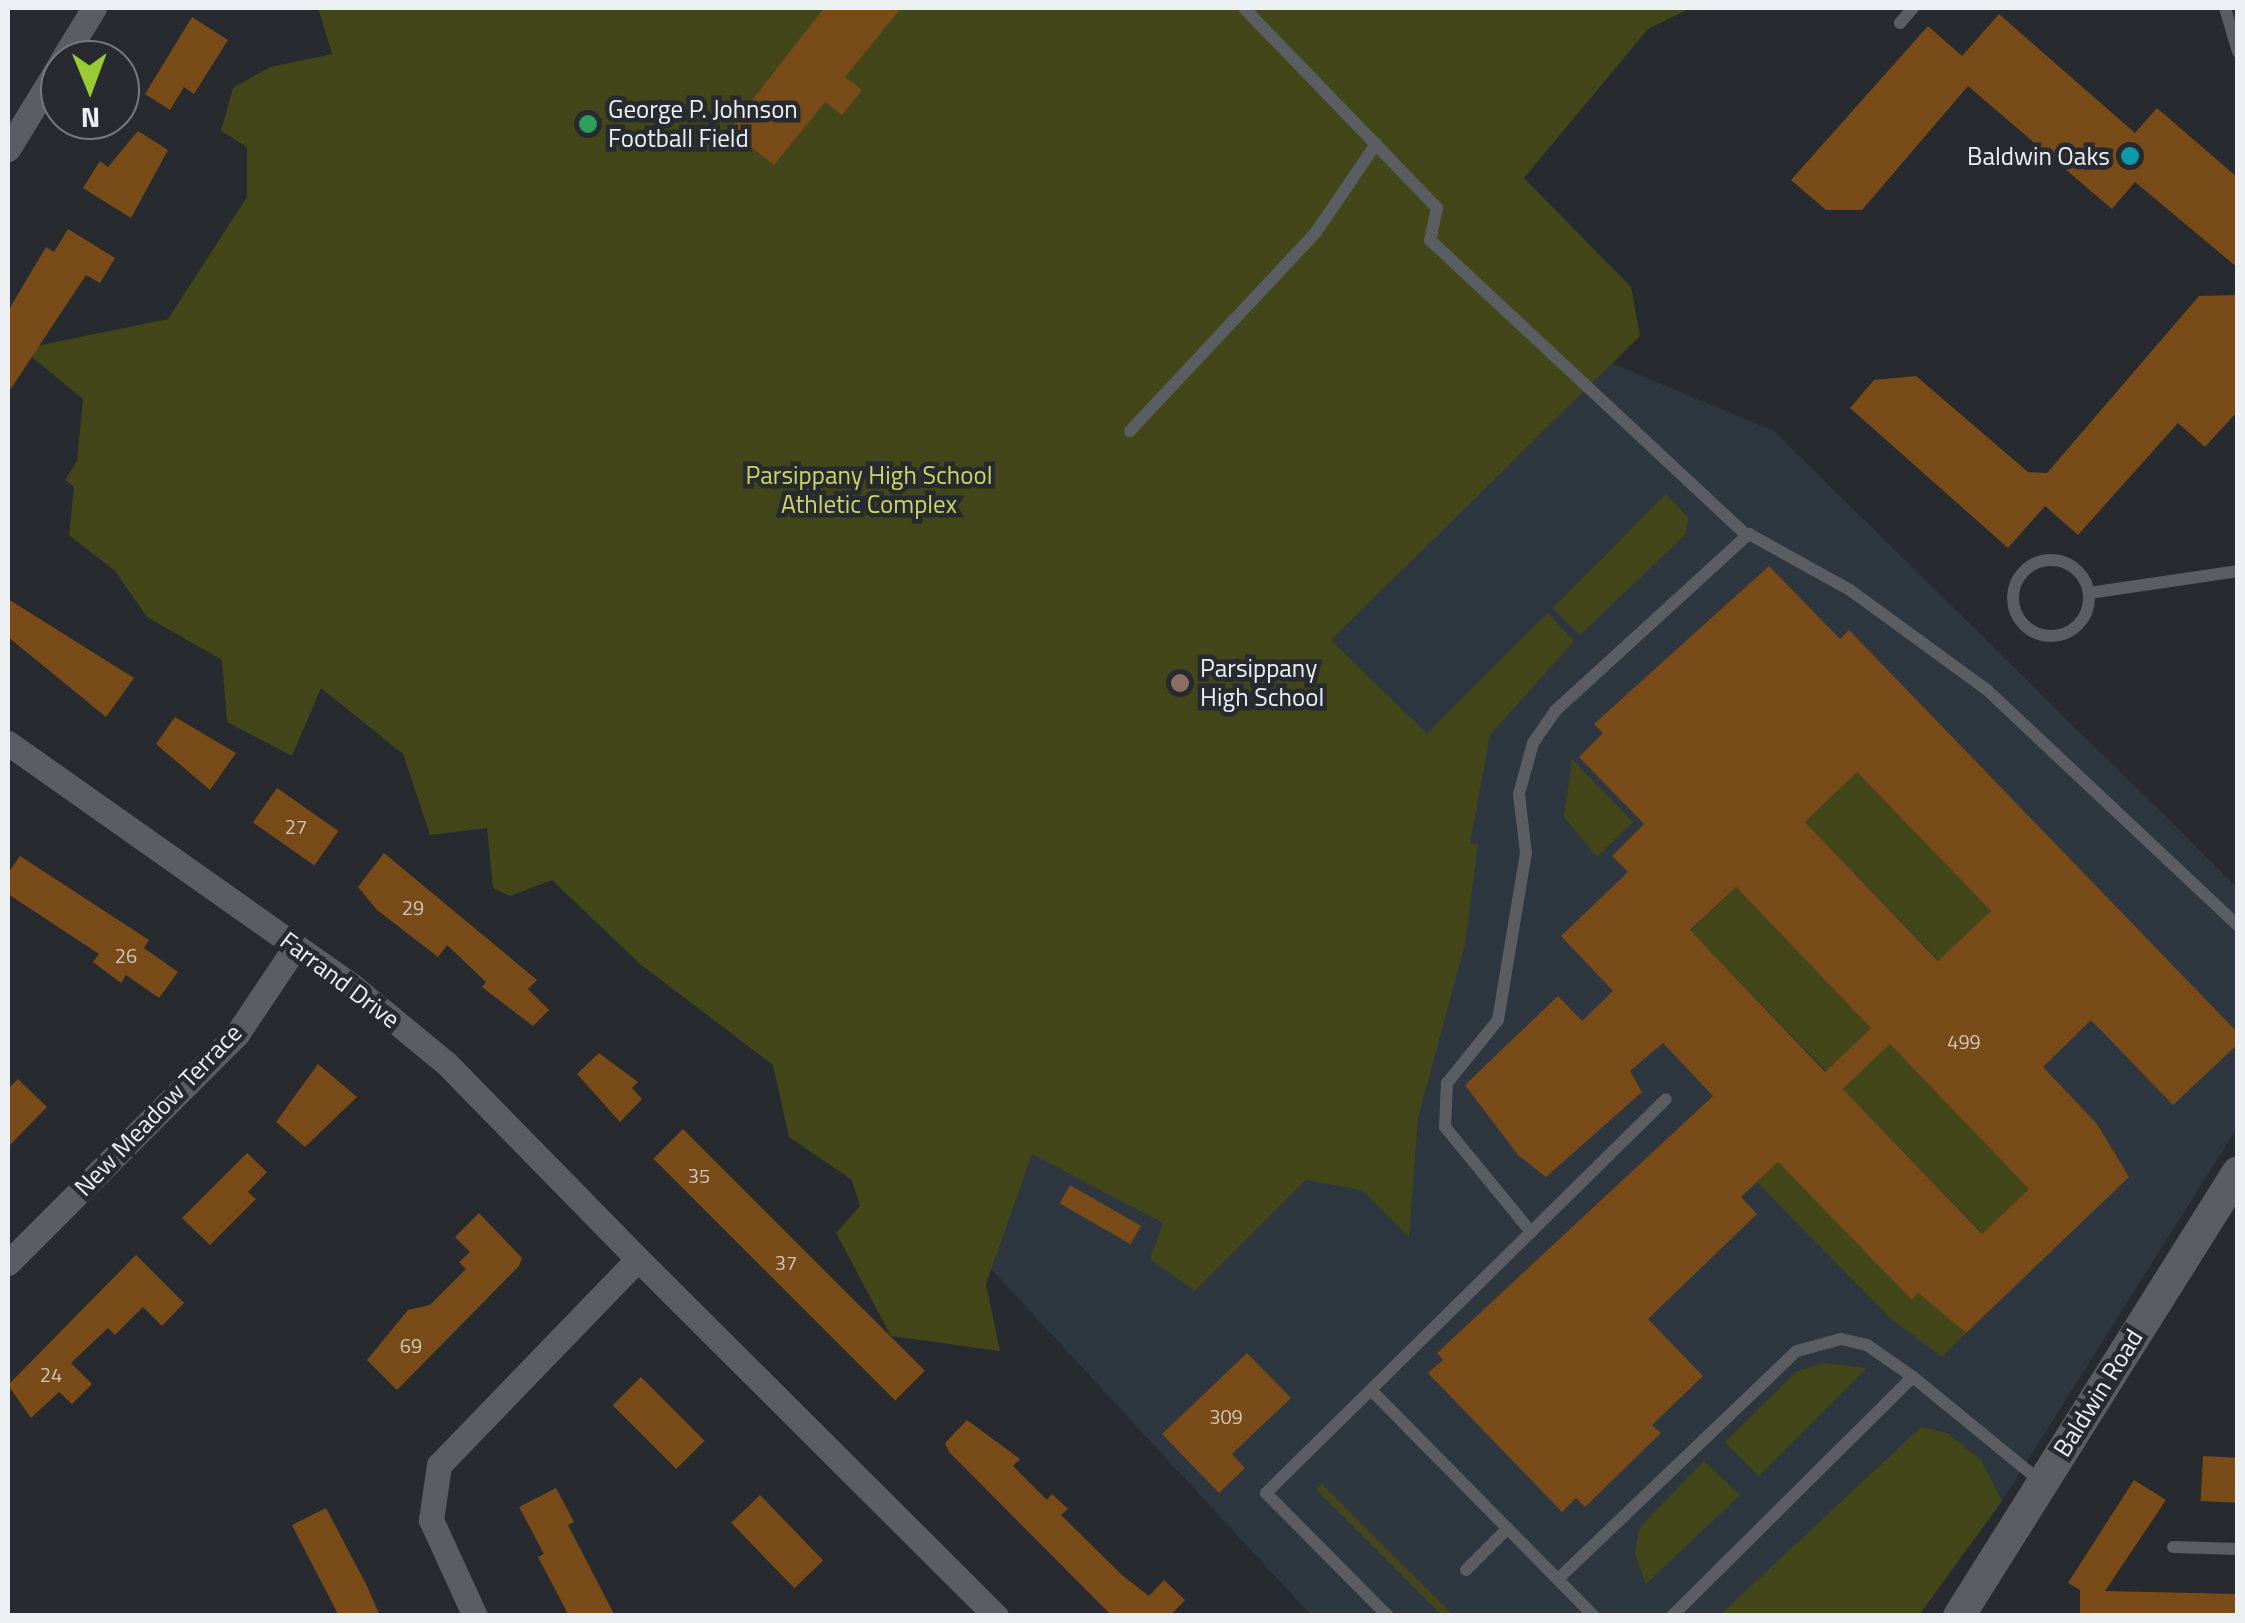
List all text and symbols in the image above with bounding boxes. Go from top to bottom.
north arrow [40,40,140,140]
place label: George P. Johnson Football Field [608,95,798,154]
text: N [80,97,101,140]
marker: George P. Johnson Football Field [577,113,599,135]
place label: Baldwin Oaks [1967,141,2110,171]
marker: Baldwin Oaks [2119,145,2141,167]
park label: Parsippany High School Athletic Complex [746,461,992,520]
place label: Parsippany High School [1200,654,1324,713]
marker: Parsippany High School [1169,672,1191,694]
house number: 27 [285,814,307,838]
house number: 29 [402,895,424,919]
street label: Farrand Drive [274,925,406,1035]
house number: 26 [115,943,137,967]
street label: New Meadow Terrace [68,1018,248,1202]
house number: 499 [1947,1029,1981,1053]
house number: 35 [688,1163,710,1187]
house number: 37 [775,1250,797,1274]
street label: Baldwin Road [2047,1324,2149,1462]
house number: 69 [400,1333,422,1357]
house number: 24 [40,1362,62,1386]
house number: 309 [1209,1404,1243,1428]

